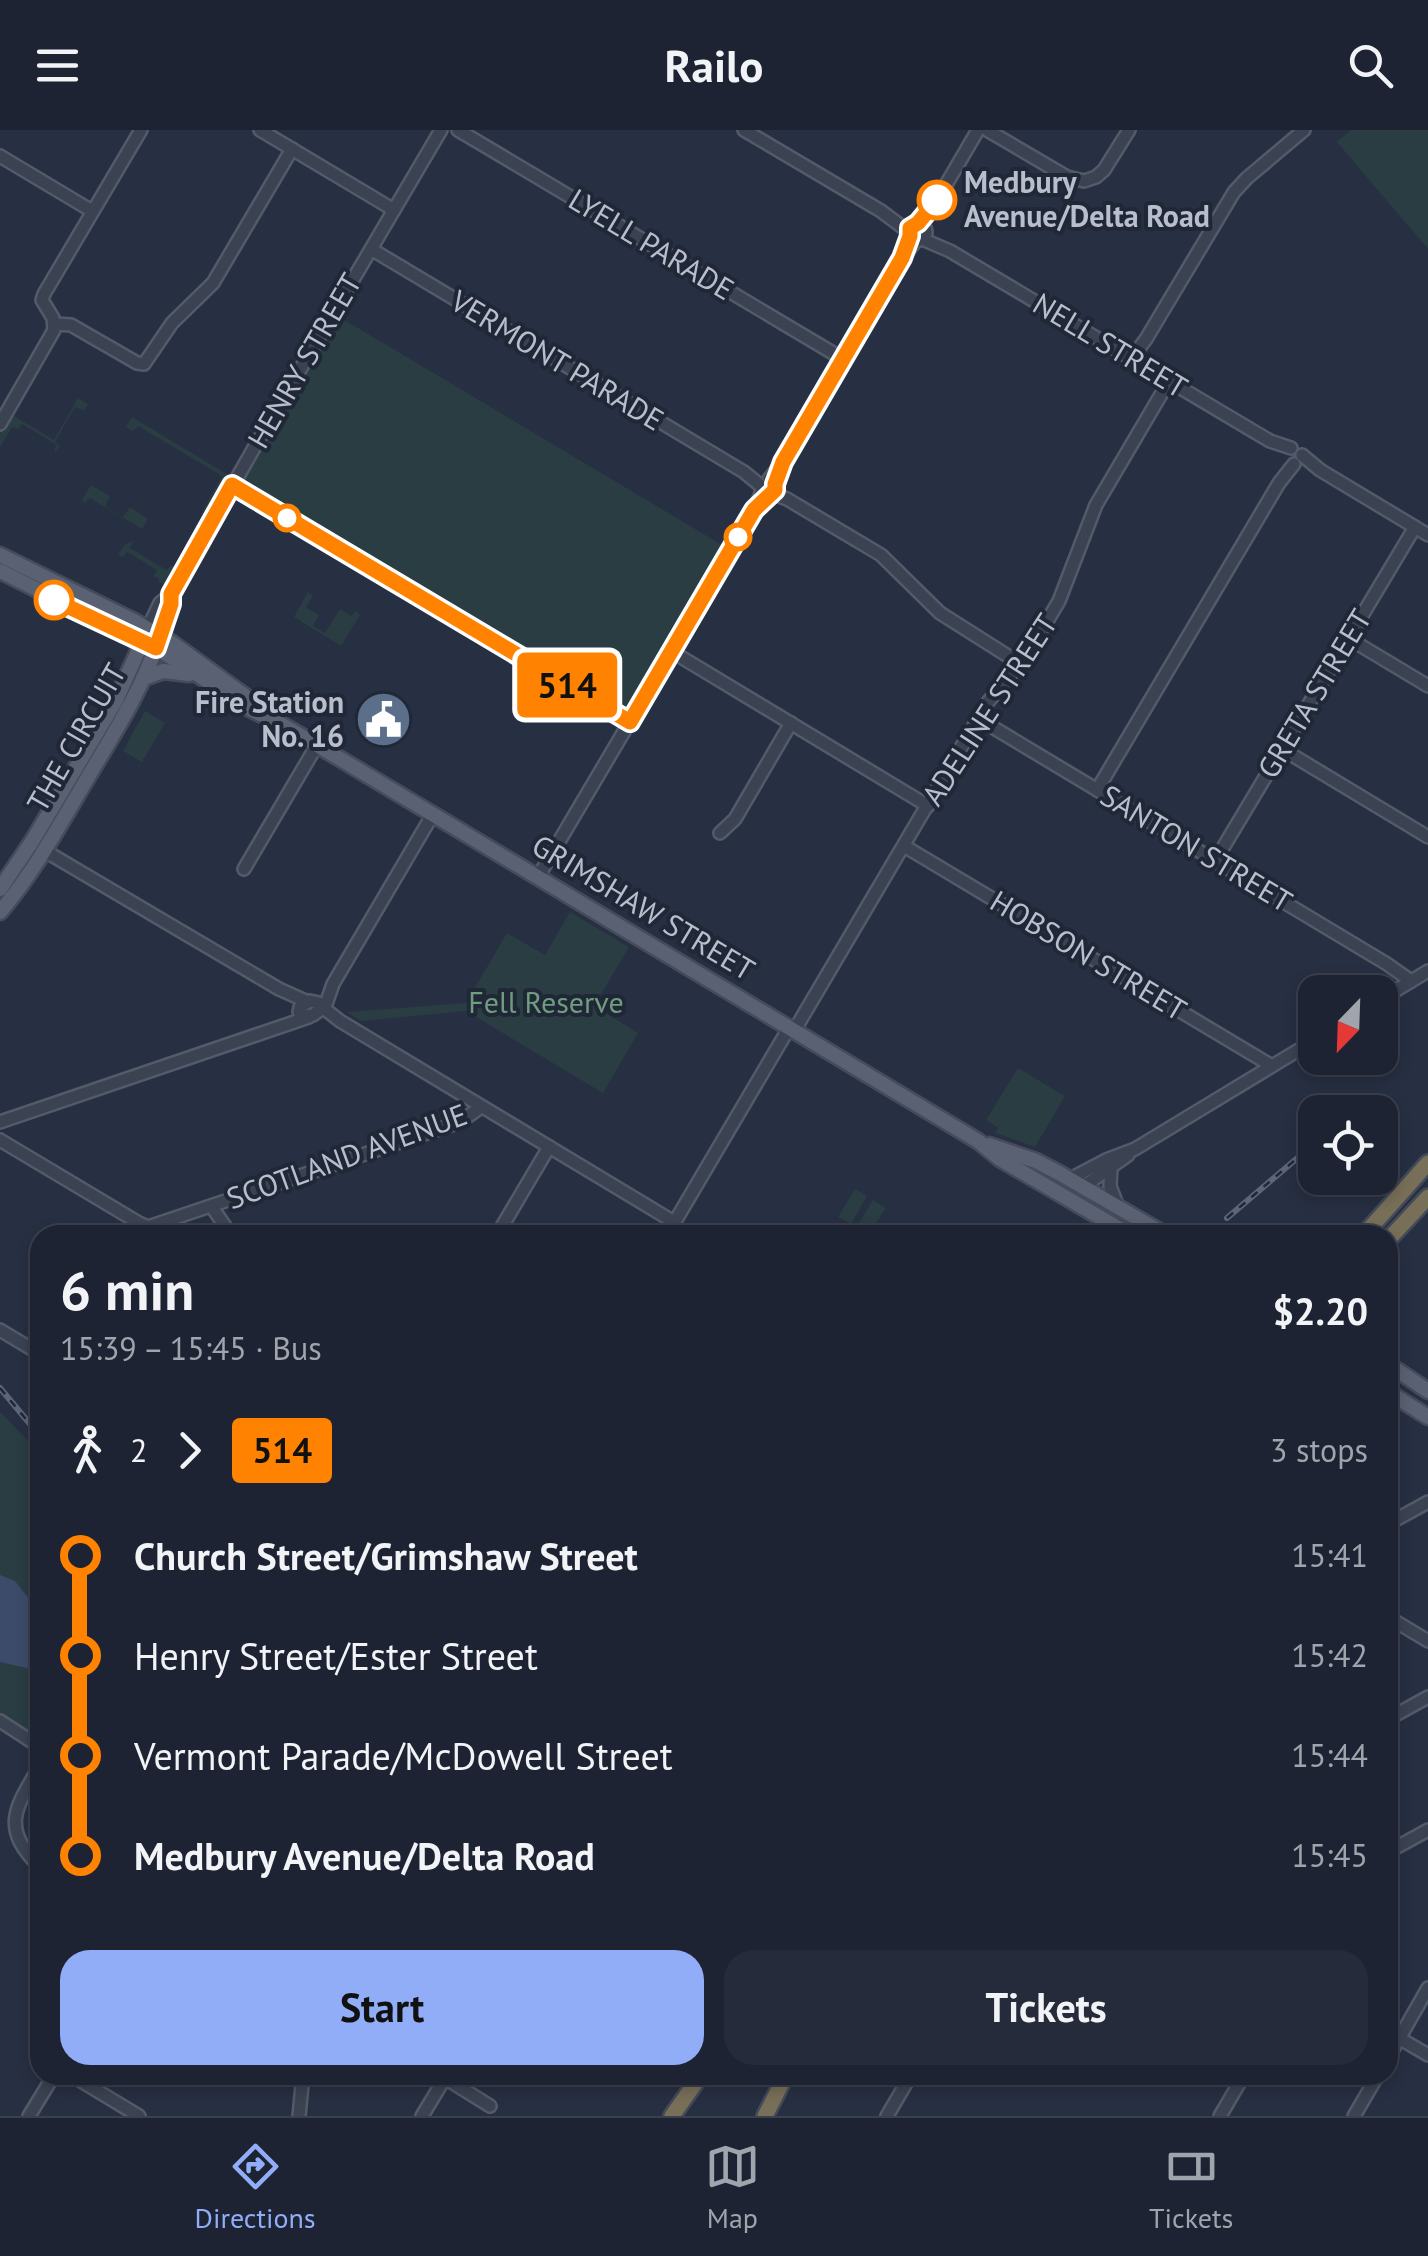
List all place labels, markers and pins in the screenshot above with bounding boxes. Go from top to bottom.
place label: Medbury Avenue/Delta Road [964,162,1210,235]
marker: Medbury Avenue/Delta Road [918,181,956,219]
unlabelled marker [274,505,300,531]
unlabelled marker [725,524,751,550]
unlabelled marker [35,581,73,619]
place label: Fire Station No. 16 [195,682,344,755]
public building icon: Fire Station No. 16 [353,690,413,750]

